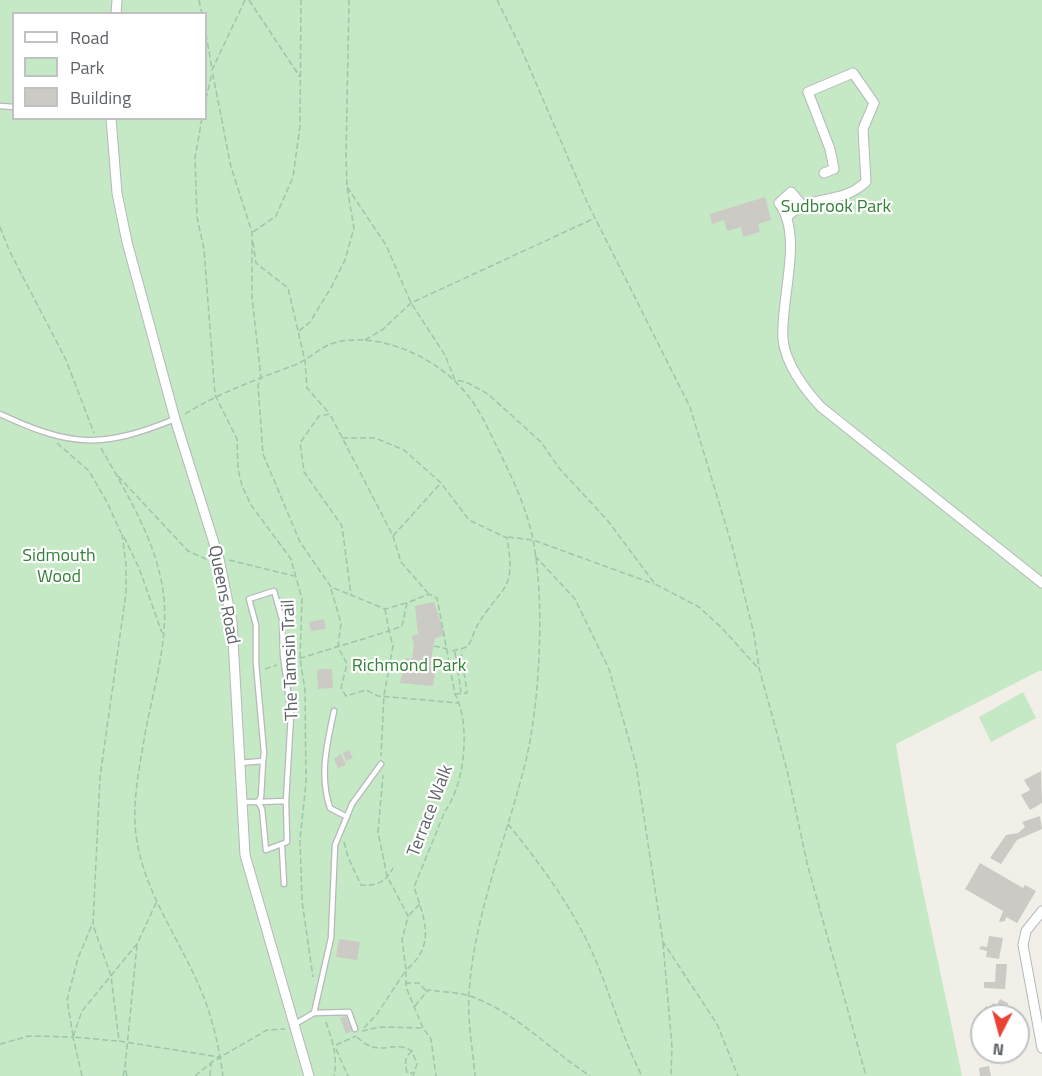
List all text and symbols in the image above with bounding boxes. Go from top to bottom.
legend [12,12,207,120]
text: Road [70,24,109,51]
text: Park [70,54,104,81]
text: Building [70,84,131,111]
park label: Sudbrook Park [781,197,891,219]
street label: Queens Road [203,544,243,646]
park label: Sidmouth Wood [22,546,96,588]
street label: The Tamsin Trail [278,599,304,721]
park label: Richmond Park [352,656,466,678]
street label: Terrace Walk [404,762,458,860]
north arrow [970,1004,1030,1064]
text: N [992,1037,1005,1062]

